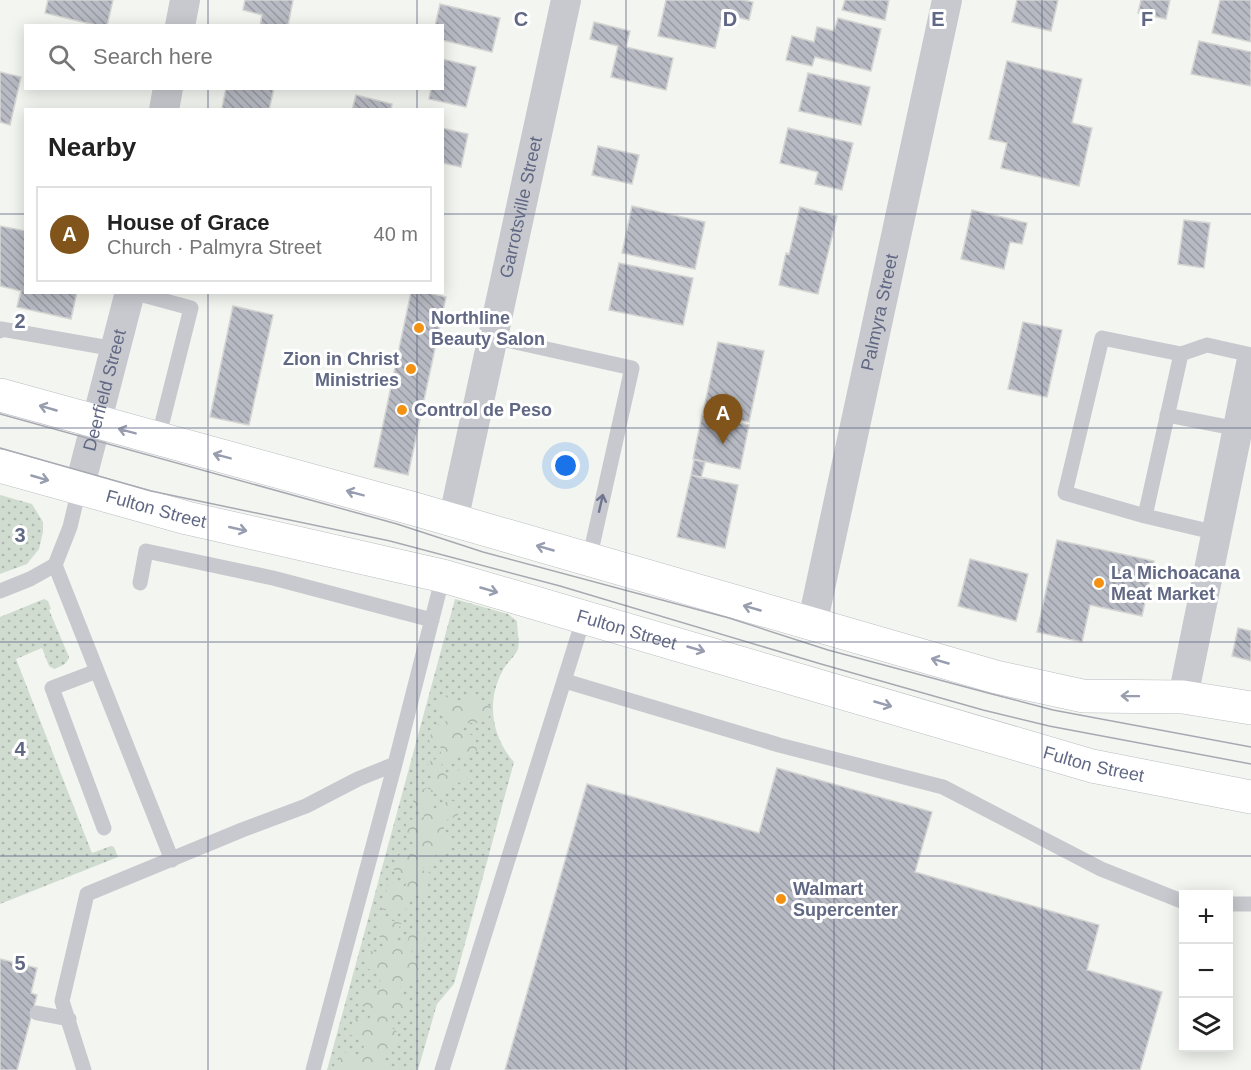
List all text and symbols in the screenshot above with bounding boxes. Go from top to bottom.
text: C [514,8,528,30]
text: D [723,8,737,30]
text: E [931,8,945,30]
text: F [1141,8,1153,30]
search box [24,24,444,90]
icon: search [45,41,78,74]
text: Search here [93,44,213,69]
text: Nearby [48,132,136,162]
street label: Garrotsville Street [496,135,546,280]
text: House of Grace [107,210,270,235]
text: A [62,223,77,245]
text: 40 m [374,223,418,245]
text: Church · Palmyra Street [107,236,322,258]
street label: Palmyra Street [857,252,902,373]
place label: Northline Beauty Salon [431,308,545,349]
text: 2 [14,310,26,332]
marker: Northline Beauty Salon [412,321,426,335]
street label: Deerfield Street [79,327,130,453]
place label: Zion in Christ Ministries [283,349,399,390]
marker: Zion in Christ Ministries [404,362,418,376]
pin: A [704,394,742,444]
place label: Control de Peso [414,400,552,420]
one-way arrow [38,402,57,414]
marker: Control de Peso [395,403,409,417]
one-way arrow [117,424,136,436]
one-way arrow [212,450,231,462]
your location [551,451,580,480]
one-way arrow [30,473,49,484]
street label: Fulton Street [104,486,208,532]
one-way arrow [346,487,365,498]
one-way arrow [596,494,608,513]
text: 3 [14,524,26,546]
one-way arrow [228,524,247,536]
one-way arrow [535,541,554,553]
place label: La Michoacana Meat Market [1111,563,1241,604]
marker: La Michoacana Meat Market [1092,576,1106,590]
one-way arrow [479,584,498,596]
one-way arrow [743,602,762,613]
street label: Fulton Street [574,606,679,654]
one-way arrow [686,644,705,656]
one-way arrow [931,655,950,666]
one-way arrow [1121,691,1141,702]
one-way arrow [873,699,892,710]
text: 4 [14,738,26,760]
street label: Fulton Street [1041,742,1146,786]
place label: Walmart Supercenter [793,879,898,920]
map controls [1179,890,1233,1052]
button: + [1179,890,1233,944]
marker: Walmart Supercenter [774,892,788,906]
button: − [1179,944,1233,998]
text: 5 [14,952,26,974]
button: layers [1179,998,1233,1052]

